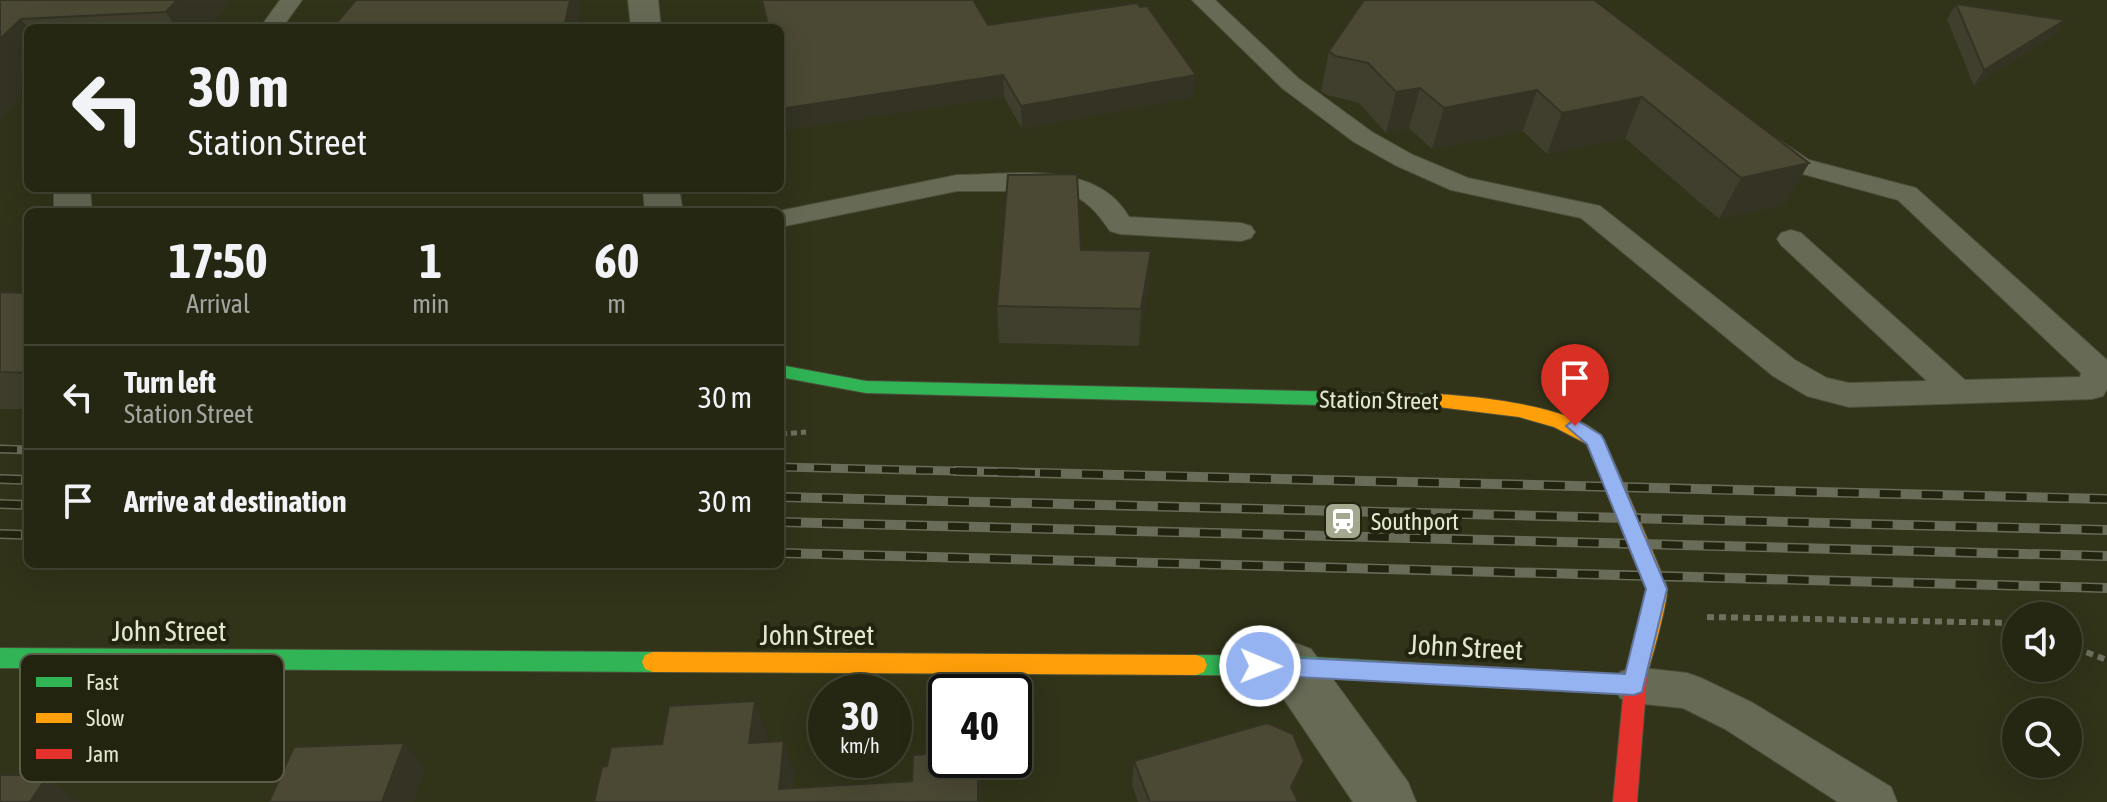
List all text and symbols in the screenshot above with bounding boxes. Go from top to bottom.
text: 30 m [188,55,289,119]
icon: left [56,56,160,160]
text: Station Street [188,121,367,163]
text: 17:50 [169,233,267,288]
text: 1 [420,233,442,288]
text: 60 [594,233,639,288]
text: Arrival [186,289,250,319]
text: min [412,289,449,319]
text: m [607,289,626,319]
pin [1541,344,1609,426]
icon: arrive [1553,356,1597,400]
text: Turn left [124,365,216,399]
icon: left [56,375,100,419]
text: 30 m [698,380,752,414]
street label: Station Street [1319,385,1439,415]
text: Station Street [124,399,253,429]
icon: arrive [56,479,100,523]
text: Arrive at destination [124,484,346,518]
text: 30 m [698,484,752,518]
station icon: Southport [1322,500,1364,542]
place label: Southport [1371,508,1459,535]
map controls [2002,602,2082,778]
button: sound [2002,602,2082,682]
street label: John Street [112,615,226,647]
street label: John Street [760,619,874,651]
position arrow [1218,624,1302,708]
street label: John Street [1408,628,1524,666]
legend [20,654,284,782]
text: Fast [86,669,119,695]
speed limit sign: 40 [928,674,1032,778]
text: 30 [841,693,879,738]
button: search [2002,698,2082,778]
text: Slow [86,705,124,731]
text: km/h [840,734,880,757]
text: Jam [86,741,119,767]

